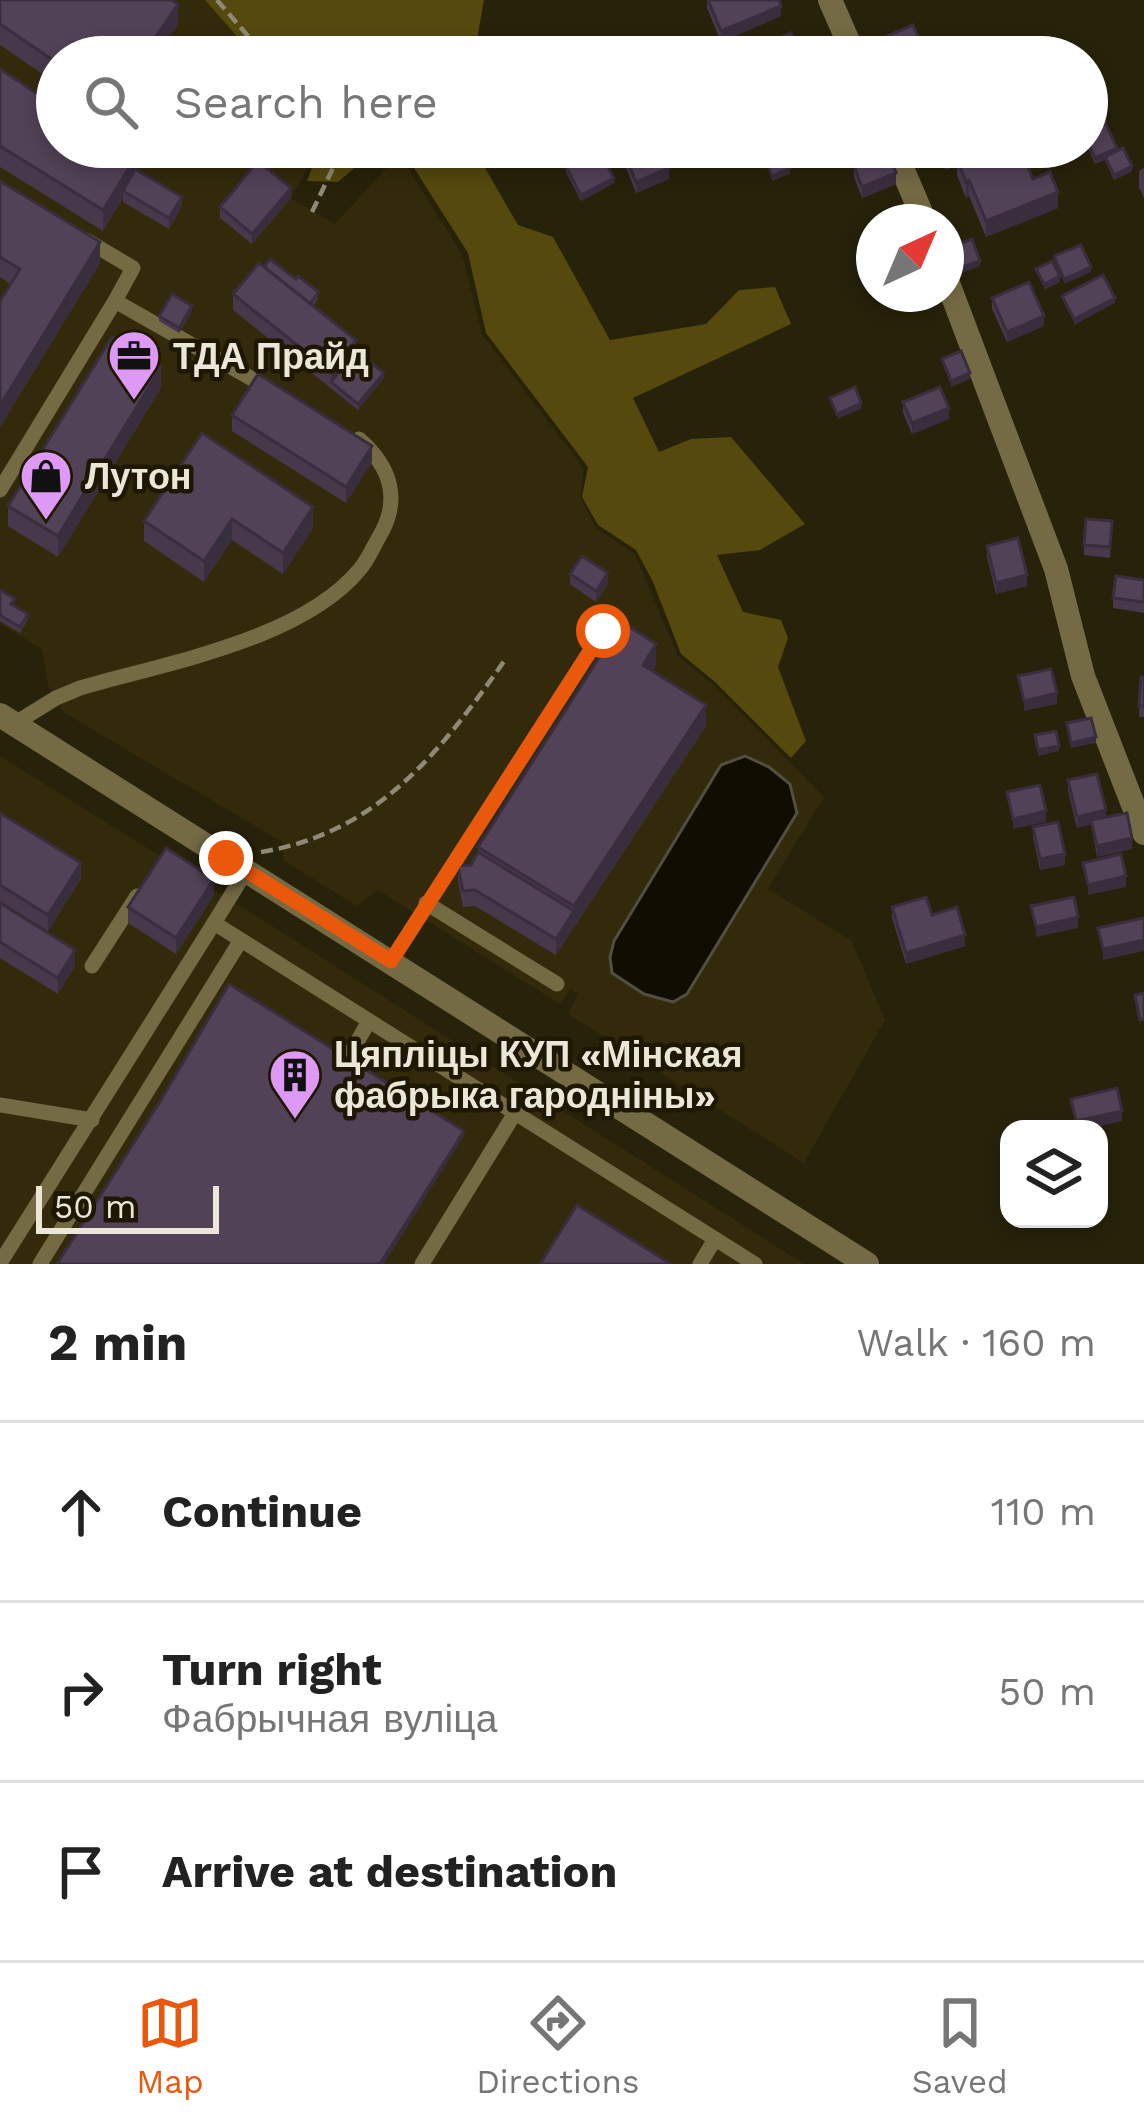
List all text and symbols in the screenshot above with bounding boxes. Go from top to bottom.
search box [36,36,1108,168]
icon: search [78,69,144,135]
text: Search here [174,76,438,129]
north arrow [856,204,964,312]
office icon: ТДА Прайд [106,328,162,402]
place label: ТДА Прайд [173,336,369,378]
shop icon: Лутон [18,448,74,522]
place label: Лутон [85,456,192,498]
route start [576,604,630,658]
route end [199,831,253,885]
place label: Цяпліцы КУП «Мінская фабрыка гародніны» [334,1034,742,1117]
building icon: Цяпліцы КУП «Мінская фабрыка гародніны» [267,1047,323,1121]
map controls [1000,1120,1108,1228]
button: layers [1000,1120,1108,1228]
scale bar [36,1180,219,1233]
text: 50 m [54,1187,136,1226]
text: 2 min [48,1313,187,1372]
text: Walk · 160 m [857,1320,1096,1365]
icon: ahead [48,1479,114,1545]
text: Continue [162,1485,362,1538]
text: 110 m [991,1489,1096,1534]
text: Turn right [162,1643,382,1696]
icon: right [48,1659,114,1725]
text: 50 m [999,1669,1096,1714]
text: Фабрычная вуліца [162,1696,497,1741]
icon: arrive [48,1839,114,1905]
text: Arrive at destination [162,1845,617,1898]
tab: Map [136,1990,204,2101]
tab: Directions [476,1990,639,2101]
tab: Saved [912,1990,1008,2101]

